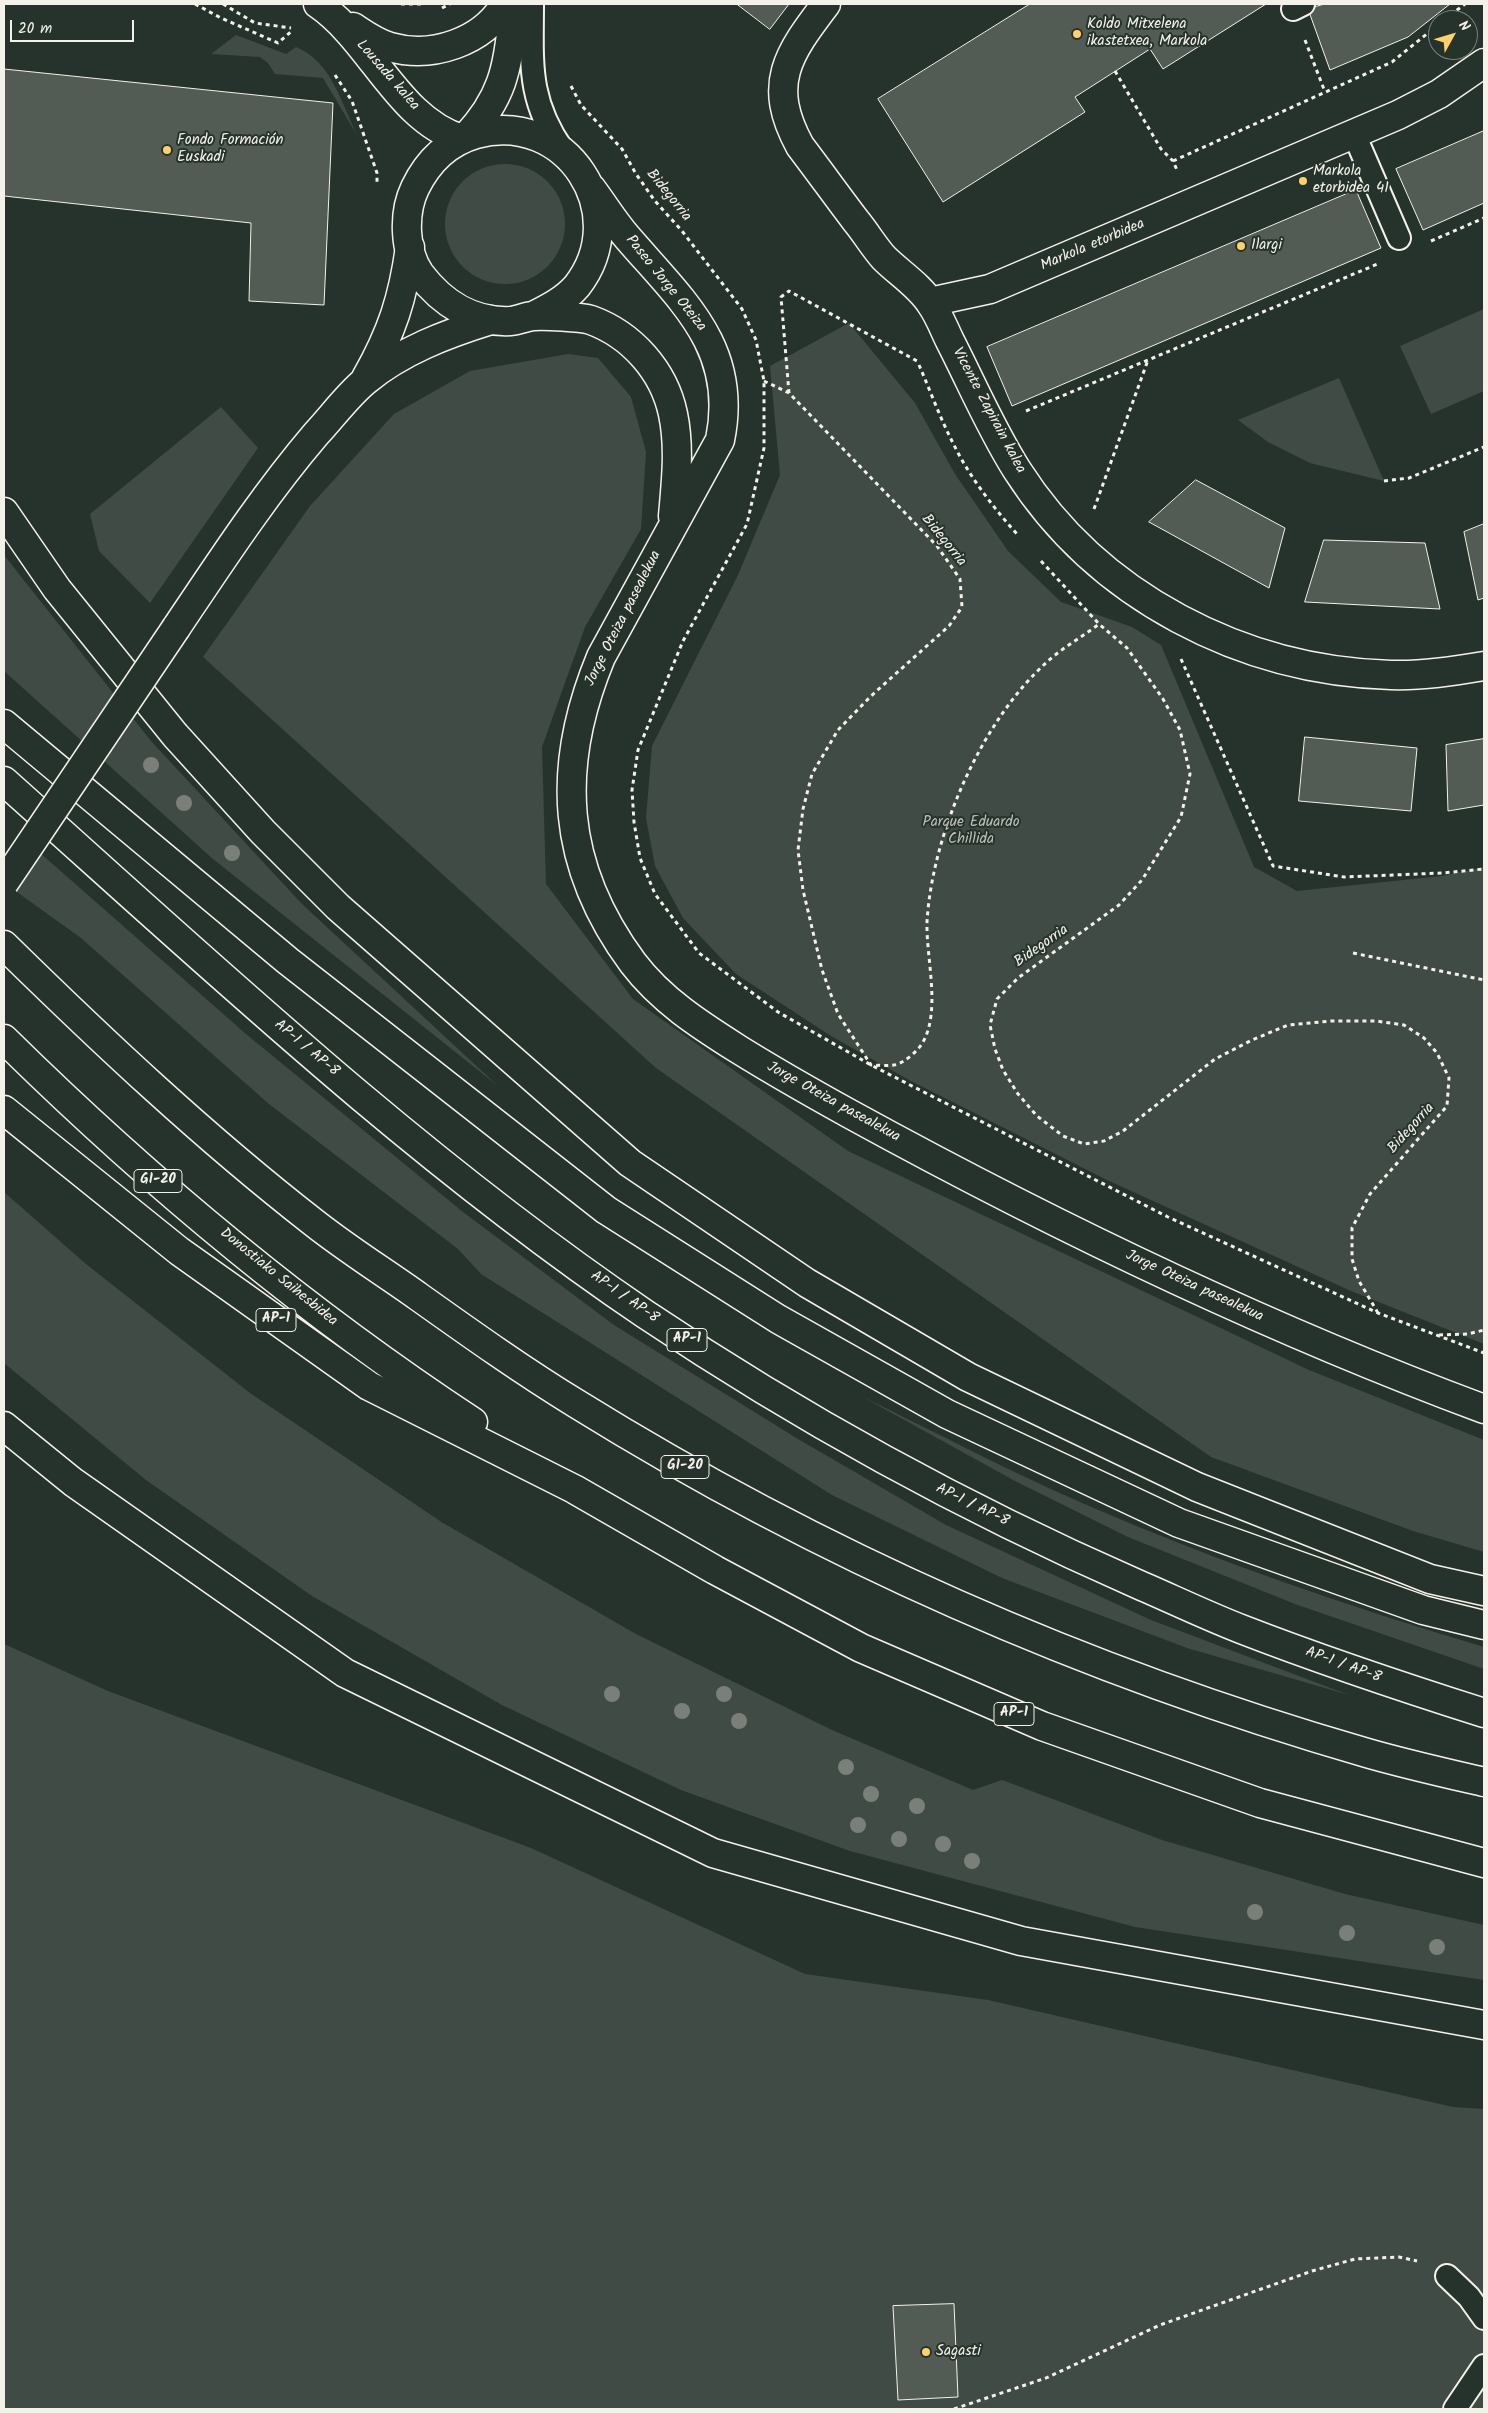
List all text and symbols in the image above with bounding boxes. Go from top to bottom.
scale bar [12,10,136,42]
north arrow [1428,10,1478,60]
place label: Koldo Mitxelena ikastetxea, Markola [1087,16,1207,51]
text: N [1453,16,1475,37]
text: 20 m [18,17,52,41]
marker: Koldo Mitxelena ikastetxea, Markola [1071,28,1083,40]
street label: Lousada kalea [351,37,423,115]
place label: Fondo Formación Euskadi [177,132,284,167]
marker: Fondo Formación Euskadi [161,144,173,156]
place label: Markola etorbidea 41 [1313,163,1389,198]
street label: Bidegorria [642,166,694,226]
marker: Markola etorbidea 41 [1297,175,1309,187]
street label: Markola etorbidea [1038,216,1148,276]
street label: Paseo Jorge Oteiza [621,232,709,336]
place label: Ilargi [1251,237,1282,255]
marker: Ilargi [1235,240,1247,252]
street label: Vicente Zapirain kalea [947,345,1029,477]
street label: Bidegorria [917,511,969,571]
street label: Jorge Oteiza pasealekua [582,548,666,690]
park label: Parque Eduardo Chillida [923,814,1019,849]
street label: Bidegorria [1012,922,1072,972]
street label: AP-1 / AP-8 [270,1017,342,1081]
street label: Jorge Oteiza pasealekua [763,1059,903,1147]
street label: Bidegorria [1385,1100,1439,1158]
road number: GI-20 [134,1170,182,1192]
street label: Donostiako Saihesbidea [215,1225,341,1331]
street label: Jorge Oteiza pasealekua [1122,1247,1266,1327]
street label: AP-1 / AP-8 [586,1268,662,1328]
road number: AP-1 [256,1308,296,1332]
road number: AP-1 [667,1328,707,1352]
road number: GI-20 [661,1455,709,1478]
street label: AP-1 / AP-8 [932,1481,1012,1531]
street label: AP-1 / AP-8 [1303,1644,1383,1688]
road number: AP-1 [994,1702,1034,1726]
place label: Sagasti [936,2343,981,2361]
marker: Sagasti [920,2346,932,2358]

